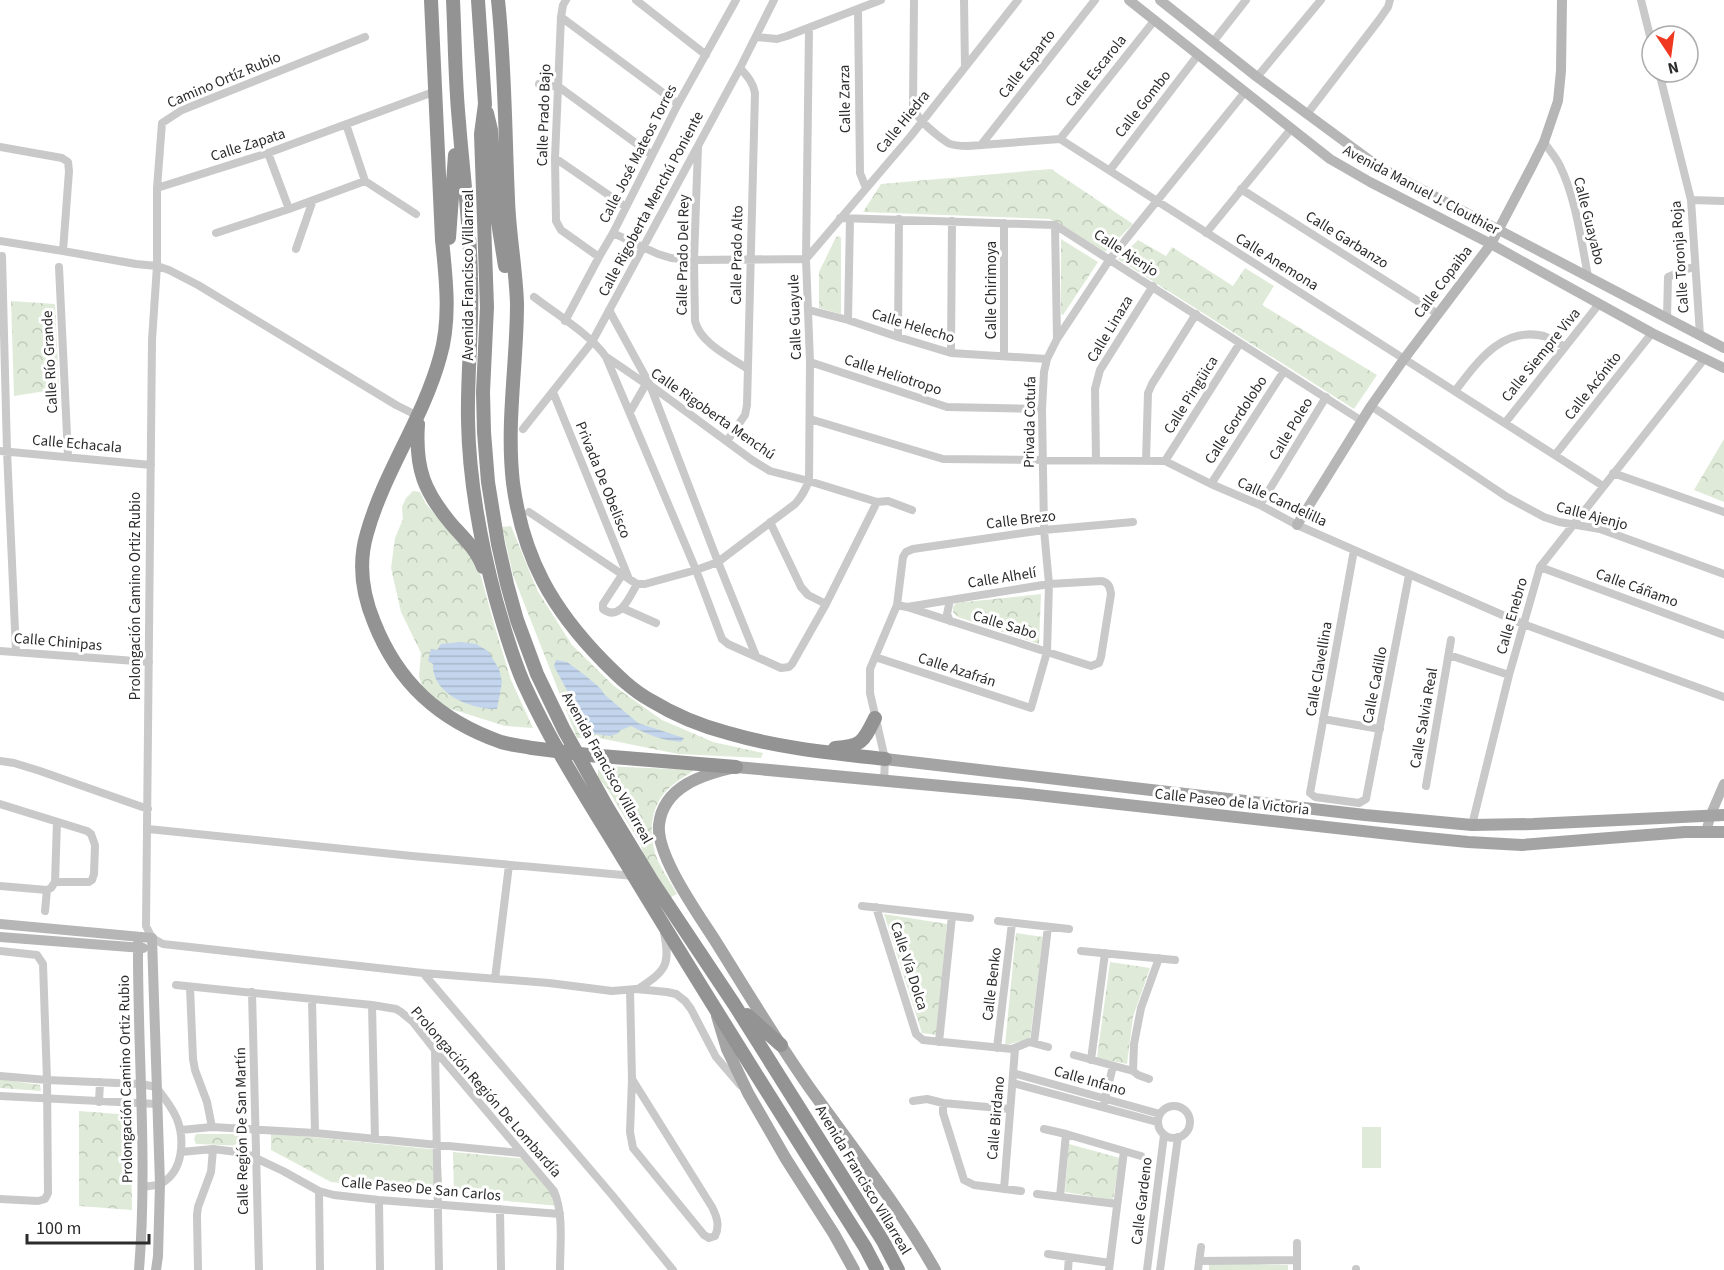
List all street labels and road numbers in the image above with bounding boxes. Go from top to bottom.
street label: Calle Esparto [993,25,1061,103]
street label: Calle Escarola [1060,30,1132,112]
street label: Camino Ortíz Rubio [164,47,284,113]
street label: Calle Prado Bajo [532,63,556,167]
street label: Calle Zarza [834,65,856,133]
street label: Calle Gombo [1110,66,1176,142]
street label: Calle José Mateos Torres [594,81,682,227]
street label: Calle Hiedra [871,86,935,158]
street label: Calle Rigoberta Menchú Poniente [593,108,709,300]
street label: Calle Zapata [208,123,288,167]
street label: Avenida Manuel J. Clouthier [1339,140,1503,241]
street label: Calle Guayabo [1568,175,1610,267]
street label: Avenida Francisco Villarreal [458,189,479,360]
street label: Calle Prado Del Rey [671,194,695,316]
street label: Calle Toronja Roja [1666,200,1694,314]
street label: Calle Prado Alto [726,205,748,305]
street label: Calle Garbanzo [1301,206,1393,274]
street label: Calle Ajenjo [1089,224,1163,282]
street label: Calle Anemona [1231,228,1323,296]
street label: Calle Chirimoya [981,241,1002,339]
street label: Calle Copaiba [1409,241,1477,323]
street label: Calle Guayule [783,274,807,360]
street label: Calle Linaza [1082,292,1138,366]
street label: Calle Helecho [869,303,957,349]
street label: Calle Siempre Viva [1497,304,1585,406]
street label: Calle Río Grande [37,310,63,414]
street label: Calle Acónito [1560,347,1626,425]
street label: Calle Heliotropo [841,349,945,401]
street label: Calle Pingüica [1159,352,1223,438]
street label: Calle Rigoberta Menchú [646,363,780,465]
street label: Calle Gordolobo [1200,372,1272,468]
street label: Privada Cotufa [1019,376,1041,468]
street label: Calle Poleo [1264,394,1318,464]
street label: Privada De Obelisco [570,418,636,542]
street label: Calle Echacala [31,430,123,458]
street label: Calle Candelilla [1234,472,1330,532]
street label: Prolongación Camino Ortiz Rubio [125,492,146,700]
street label: Calle Ajenjo [1554,496,1630,536]
street label: Calle Brezo [985,505,1057,535]
street label: Calle Alhelí [966,562,1039,594]
street label: Calle Cáñamo [1593,563,1681,613]
street label: Calle Enebro [1491,575,1533,657]
street label: Calle Sabo [970,605,1040,645]
street label: Calle Clavellina [1300,620,1338,718]
street label: Calle Chinipas [13,628,103,656]
street label: Calle Cadillo [1357,645,1393,725]
street label: Calle Azafrán [915,648,999,692]
street label: Calle Salvia Real [1405,666,1443,770]
street label: Avenida Francisco Villarreal [556,688,658,848]
street label: Calle Paseo de la Victoria [1154,783,1310,821]
street label: Calle Vía Dolca [885,919,933,1013]
street label: Calle Benko [977,946,1007,1022]
street label: Prolongación Camino Ortiz Rubio [114,975,138,1183]
street label: Prolongación Región De Lombardía [406,1002,566,1182]
street label: Calle Región De San Martín [230,1047,254,1215]
street label: Calle Infano [1051,1061,1129,1101]
street label: Calle Birdano [982,1075,1010,1161]
street label: Avenida Francisco Villarreal [810,1101,916,1259]
street label: Calle Gardeno [1126,1156,1158,1246]
street label: Calle Paseo De San Carlos [340,1172,502,1206]

